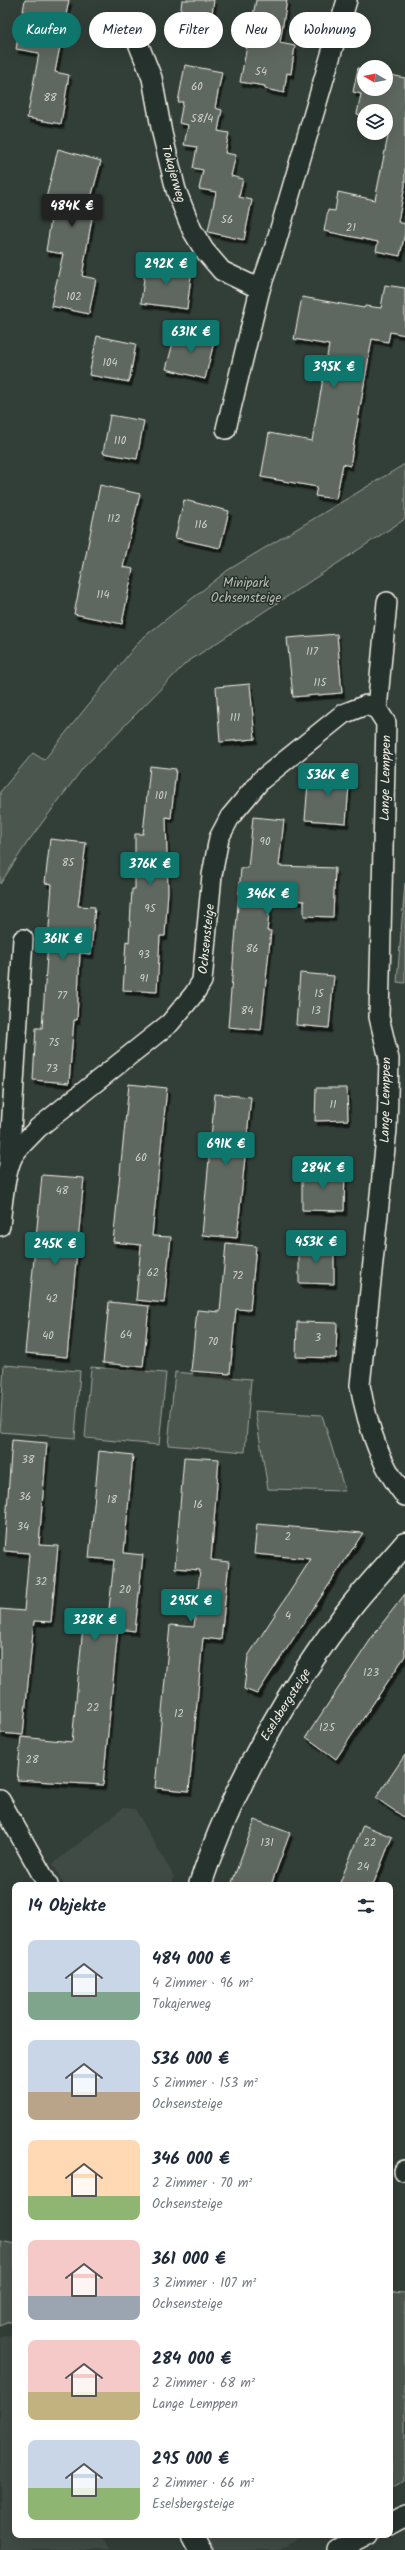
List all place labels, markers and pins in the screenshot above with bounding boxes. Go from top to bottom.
pin: 484K € [39,194,105,228]
pin: 292K € [133,252,199,286]
pin: 631K € [158,320,224,354]
pin: 395K € [301,355,367,389]
pin: 536K € [295,763,361,797]
pin: 376K € [117,852,183,886]
pin: 346K € [235,882,301,916]
pin: 361K € [30,927,96,961]
pin: 691K € [193,1132,259,1166]
pin: 284K € [290,1156,356,1190]
pin: 453K € [283,1230,349,1264]
pin: 245K € [22,1232,88,1266]
pin: 295K € [158,1589,224,1623]
pin: 328K € [62,1608,128,1642]

